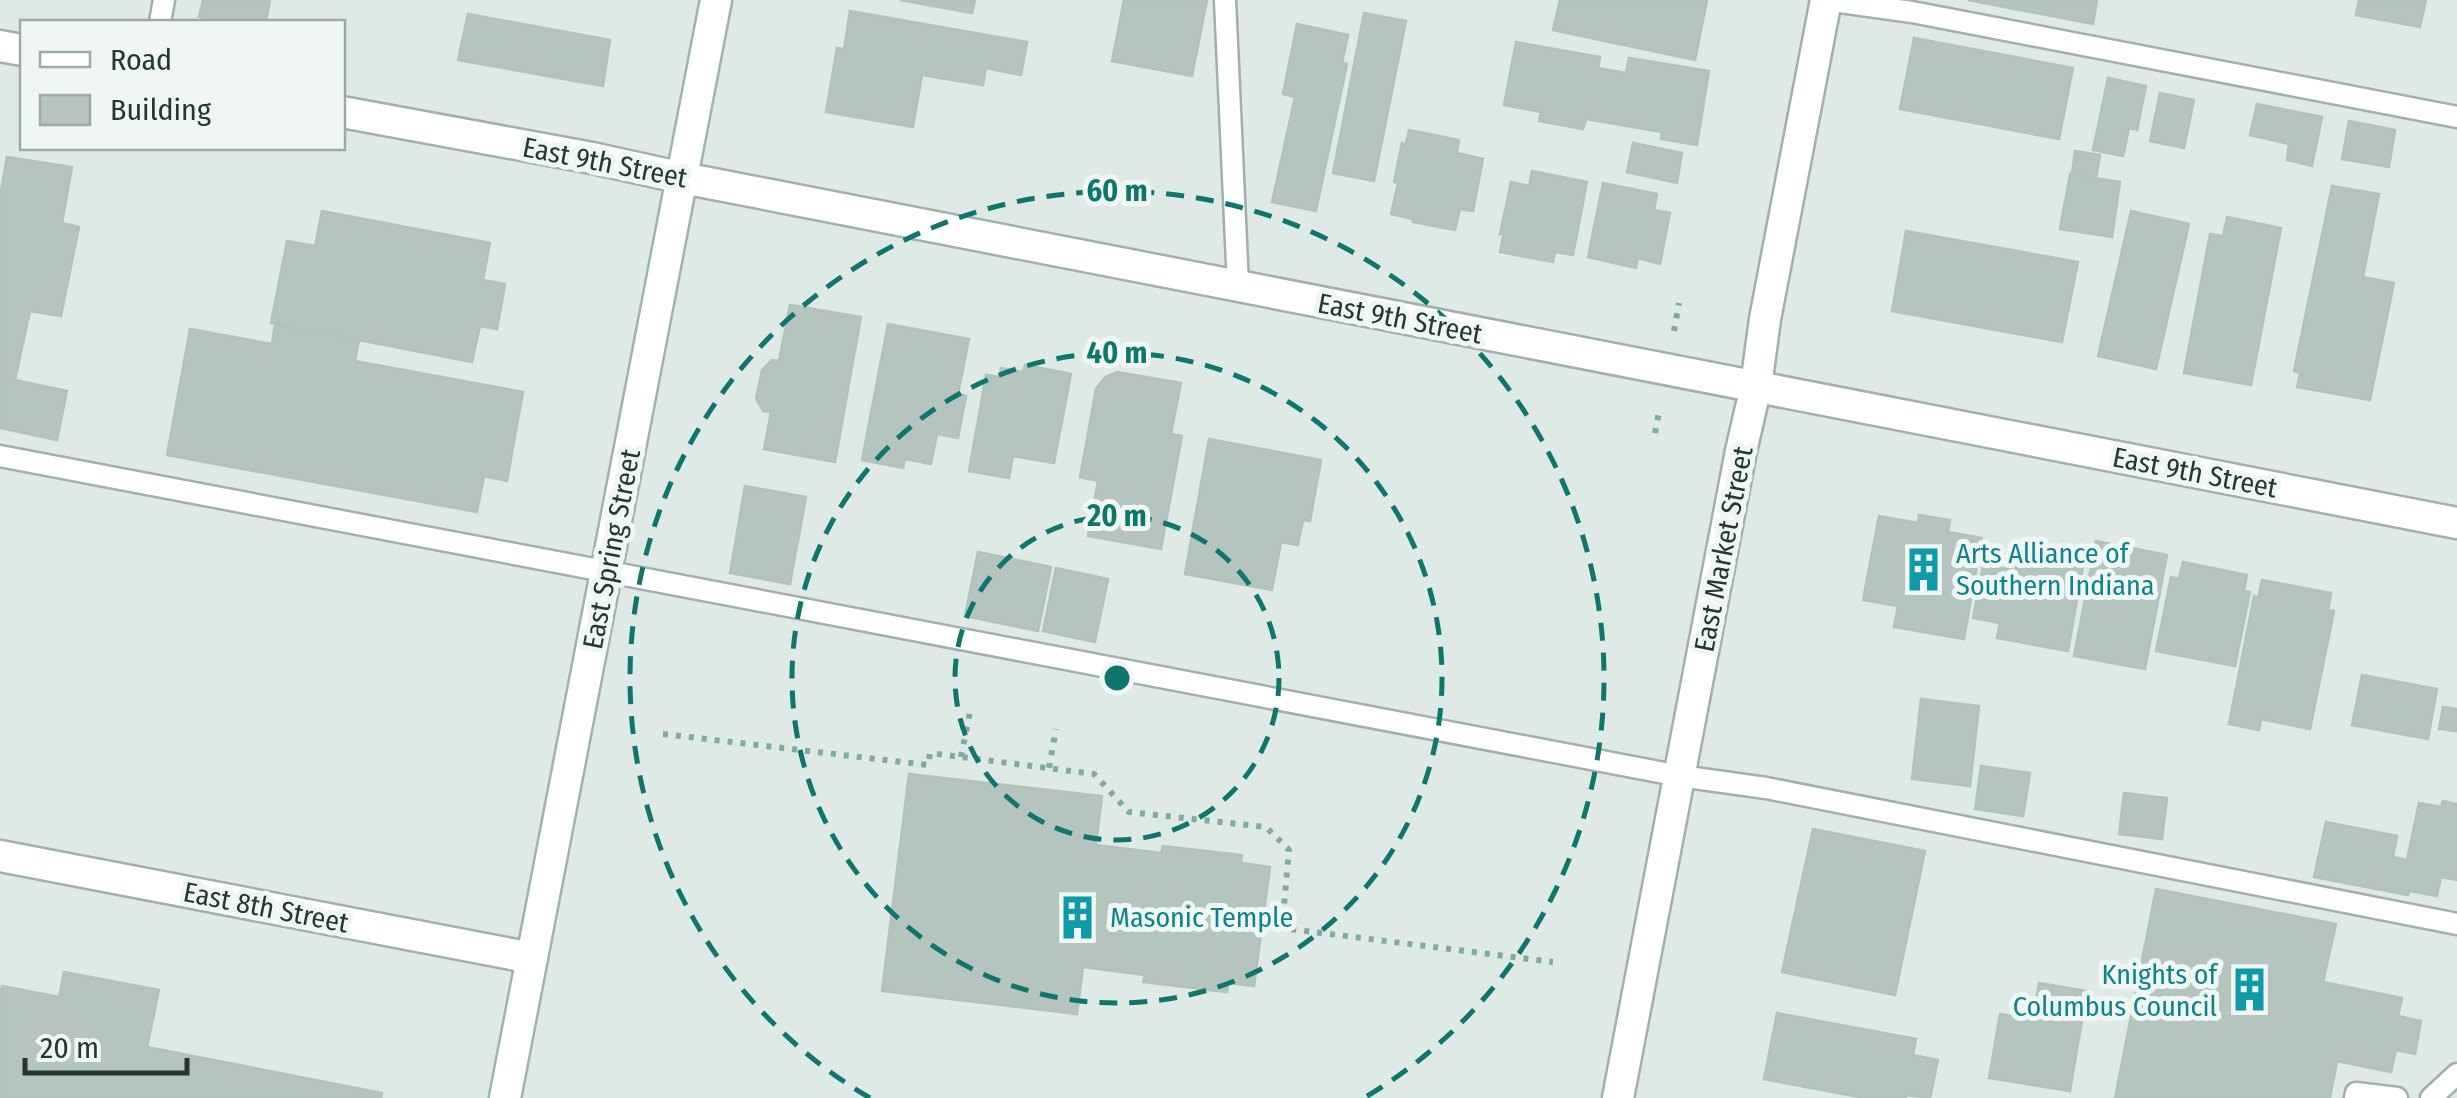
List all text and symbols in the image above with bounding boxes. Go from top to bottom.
legend [20,20,345,150]
text: Road [110,42,172,78]
text: Building [110,92,212,128]
street label: East 9th Street [520,130,691,195]
text: 60 m [1086,173,1148,209]
street label: East 9th Street [1315,286,1486,351]
text: 40 m [1087,335,1147,371]
street label: East 9th Street [2110,440,2281,505]
street label: East Market Street [1687,443,1760,655]
street label: East Spring Street [576,446,647,652]
text: 20 m [1086,498,1147,534]
place label: Arts Alliance of Southern Indiana [1956,537,2154,602]
building icon: Arts Alliance of Southern Indiana [1899,545,1947,593]
centre of rings [1099,660,1135,696]
street label: East 8th Street [181,875,352,940]
building icon: Masonic Temple [1053,893,1101,941]
place label: Masonic Temple [1110,901,1293,934]
place label: Knights of Columbus Council [2013,958,2219,1023]
building icon: Knights of Columbus Council [2226,966,2274,1014]
scale bar [25,1013,188,1075]
text: 20 m [40,1030,99,1066]

